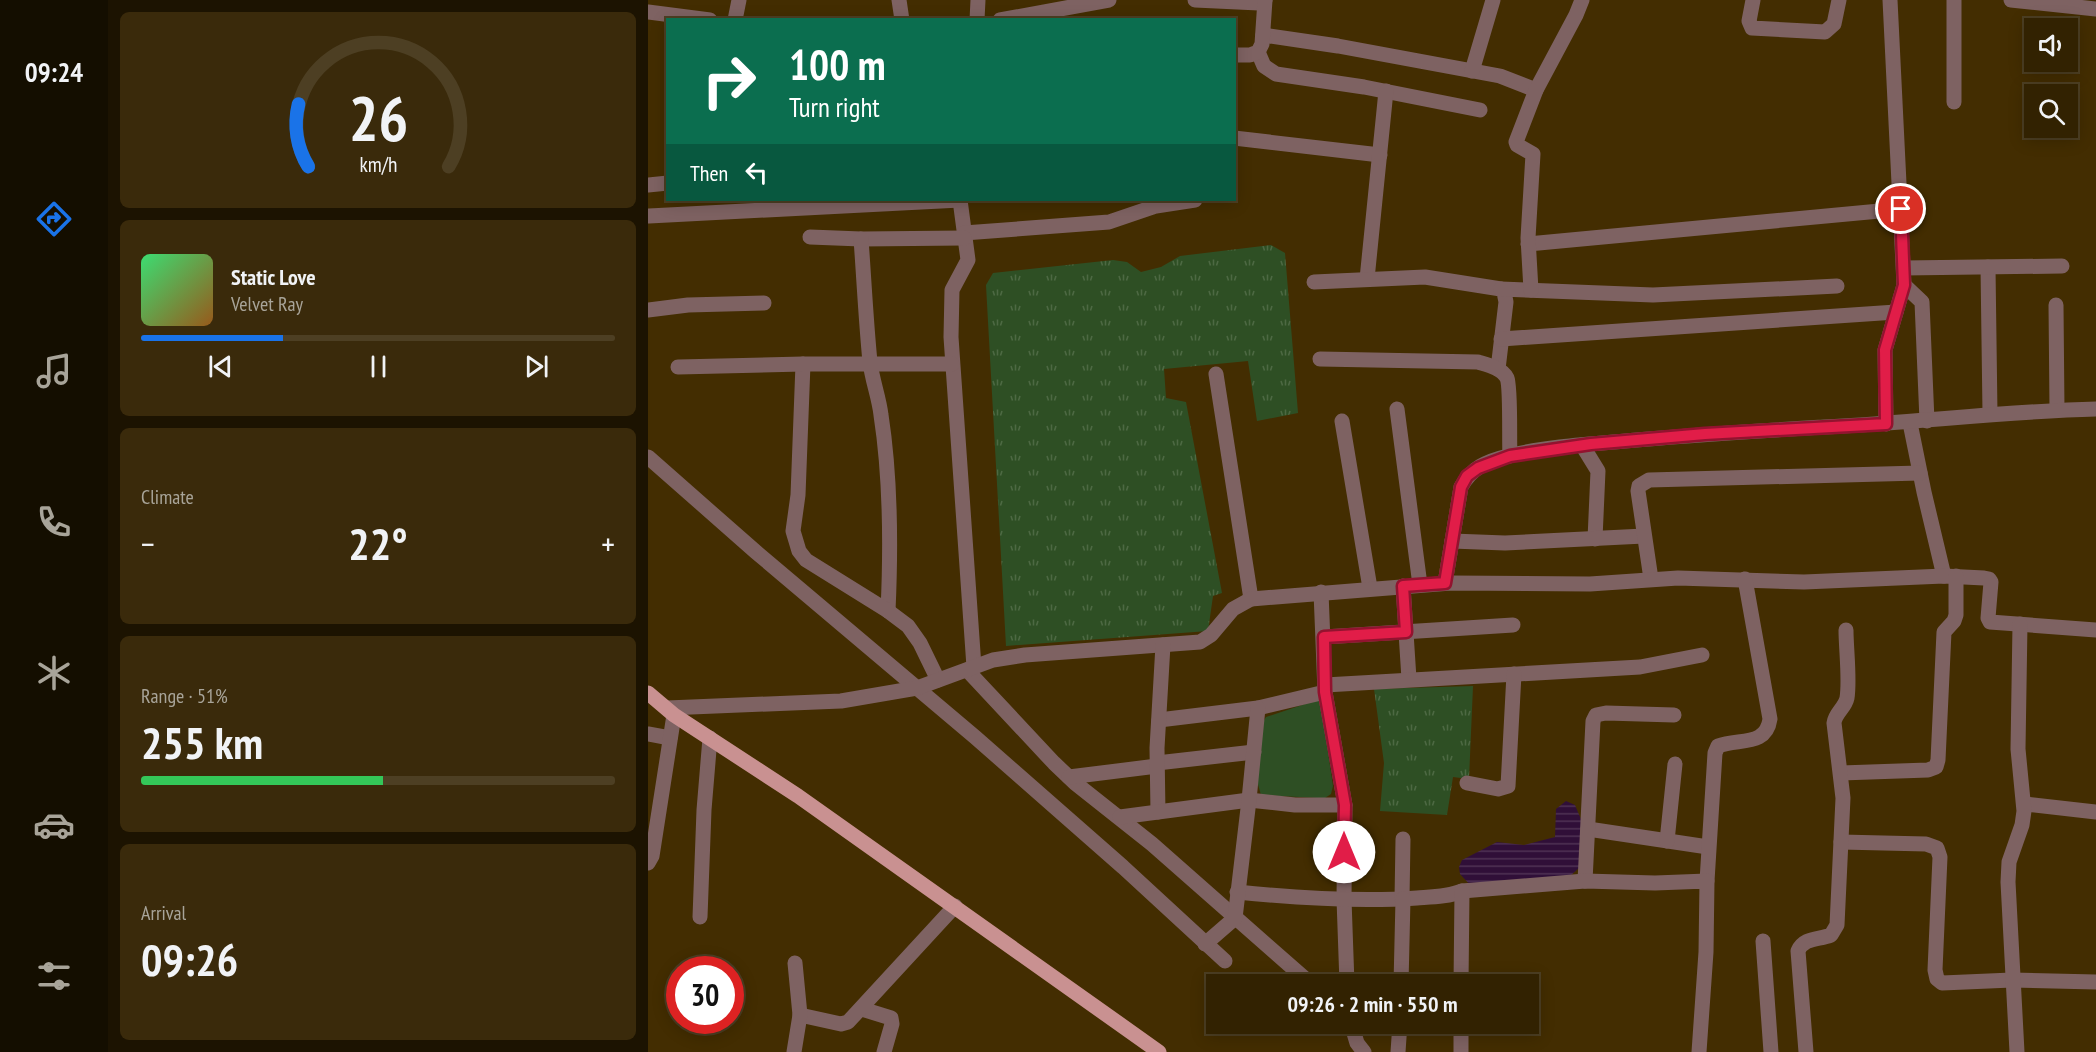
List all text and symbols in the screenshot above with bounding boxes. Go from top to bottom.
map controls [2024,18,2078,138]
button: sound [2024,18,2078,72]
text: 100 m [789,37,886,92]
icon: right [690,42,768,120]
text: 09:24 [25,55,83,89]
text: 26 [348,77,408,158]
button: search [2024,84,2078,138]
text: Turn right [789,90,880,124]
text: km/h [359,150,397,178]
icon: left [740,156,773,189]
text: Then [690,159,728,187]
pin [1875,183,1926,234]
icon: arrive [1884,192,1917,225]
icon: directions [33,198,75,240]
text: Static Love [231,263,316,291]
text: Velvet Ray [231,291,303,317]
icon: music [33,350,75,392]
icon: previous [204,350,237,383]
icon: pause [362,350,395,383]
icon: next [520,350,553,383]
text: Climate [141,484,194,510]
icon: phone [33,501,75,543]
text: 22° [348,514,408,572]
text: − [141,522,155,565]
text: + [601,522,615,565]
icon: climate [33,652,75,694]
text: Range · 51% [141,683,228,709]
text: 255 km [141,713,263,771]
icon: car [33,804,75,846]
position arrow [1312,820,1376,884]
text: Arrival [141,900,186,926]
text: 09:26 [141,930,238,988]
icon: filters [33,955,75,997]
speed limit sign: 30 [666,956,744,1034]
text: 09:26 · 2 min · 550 m [1287,990,1458,1018]

